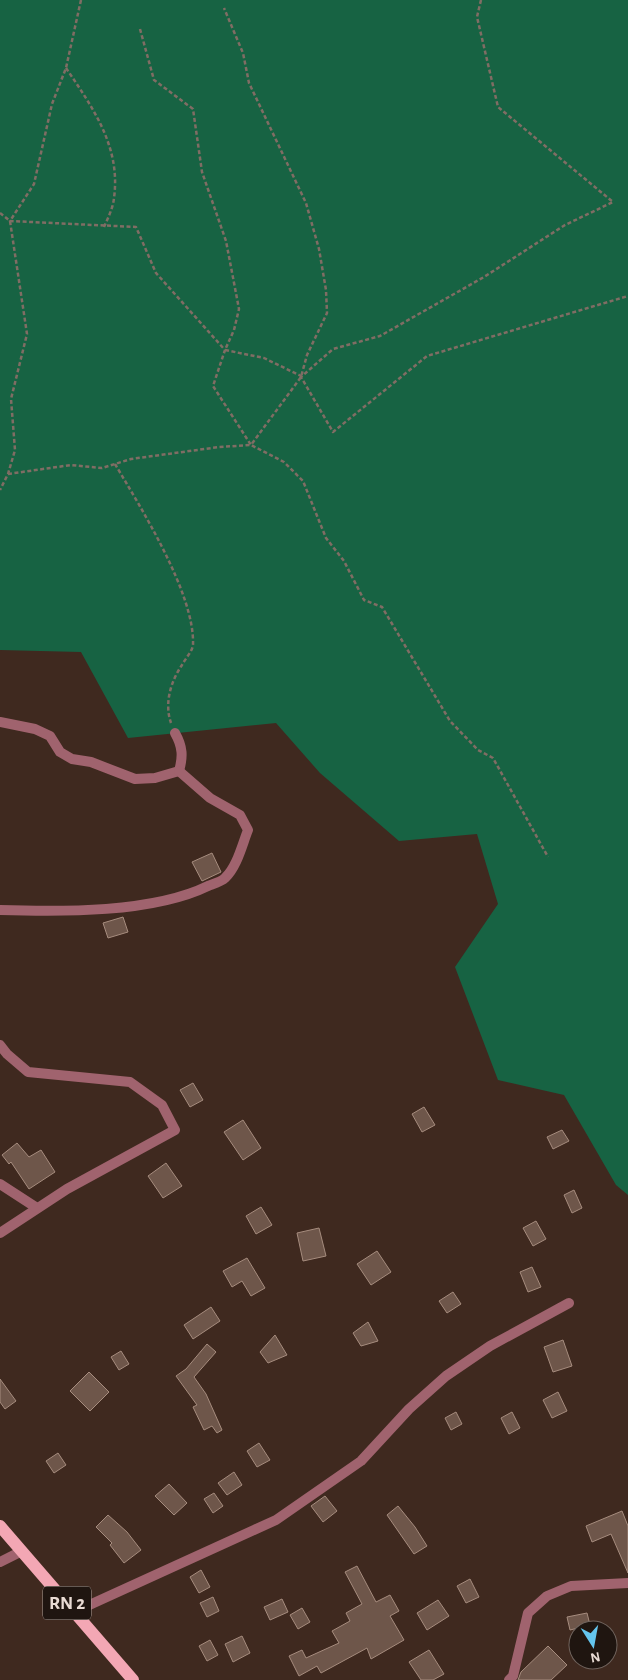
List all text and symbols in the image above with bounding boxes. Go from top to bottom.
road number: RN 2 [43,1586,91,1620]
north arrow [568,1620,618,1670]
text: N [589,1649,601,1665]

